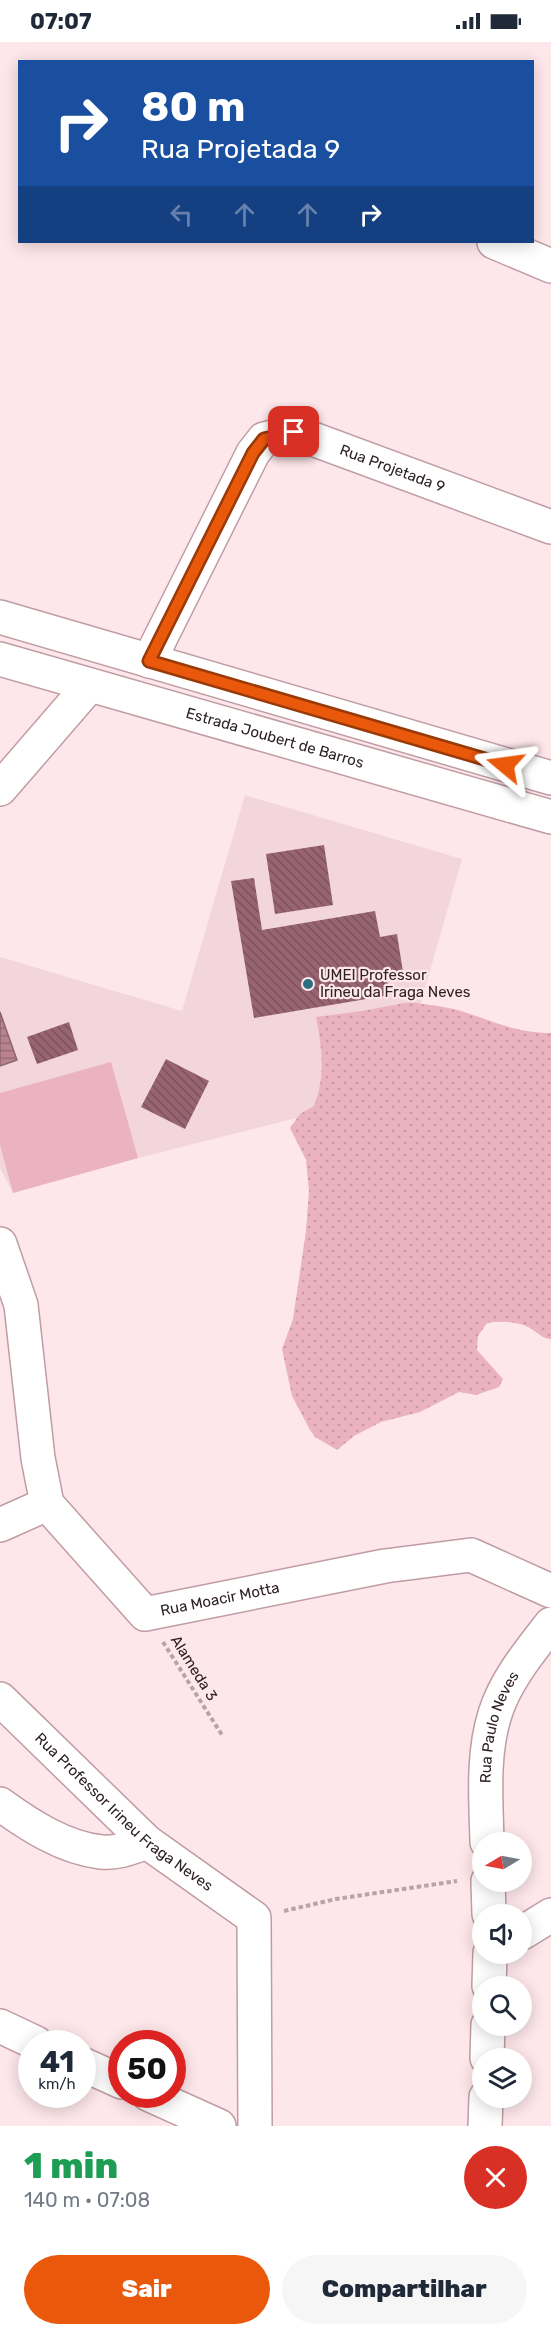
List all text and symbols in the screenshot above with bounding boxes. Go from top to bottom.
text: 07:07 [30,8,92,35]
text: 80 m [141,82,245,132]
icon: right [42,84,120,162]
text: Rua Projetada 9 [141,133,340,165]
icon: left [165,198,198,231]
icon: ahead [228,198,261,231]
icon: ahead [291,198,324,231]
icon: right [354,198,387,231]
pin [268,406,319,457]
icon: arrive [277,415,310,448]
street label: Rua Projetada 9 [337,441,448,496]
street label: Estrada Joubert de Barros [184,704,366,772]
position arrow [473,733,537,797]
place label: UMEI Professor Irineu da Fraga Neves [320,966,471,1001]
marker: UMEI Professor Irineu da Fraga Neves [301,977,315,991]
street label: Rua Moacir Motta [159,1578,281,1620]
street label: Alameda 3 [167,1632,221,1704]
street label: Rua Paulo Neves [477,1667,523,1783]
street label: Rua Professor Irineu Fraga Neves [31,1729,217,1895]
north arrow [472,1832,532,1892]
map controls [472,1832,532,2108]
button: sound [472,1904,532,1964]
button: search [472,1976,532,2036]
speed limit sign: 50 [108,2030,186,2108]
text: 41 [40,2044,74,2080]
button: layers [472,2048,532,2108]
text: km/h [38,2075,76,2093]
text: 1 min [24,2144,118,2187]
button: close [464,2146,527,2209]
text: 140 m · 07:08 [24,2188,150,2212]
button: Sair [24,2255,270,2324]
button: Compartilhar [282,2255,527,2324]

